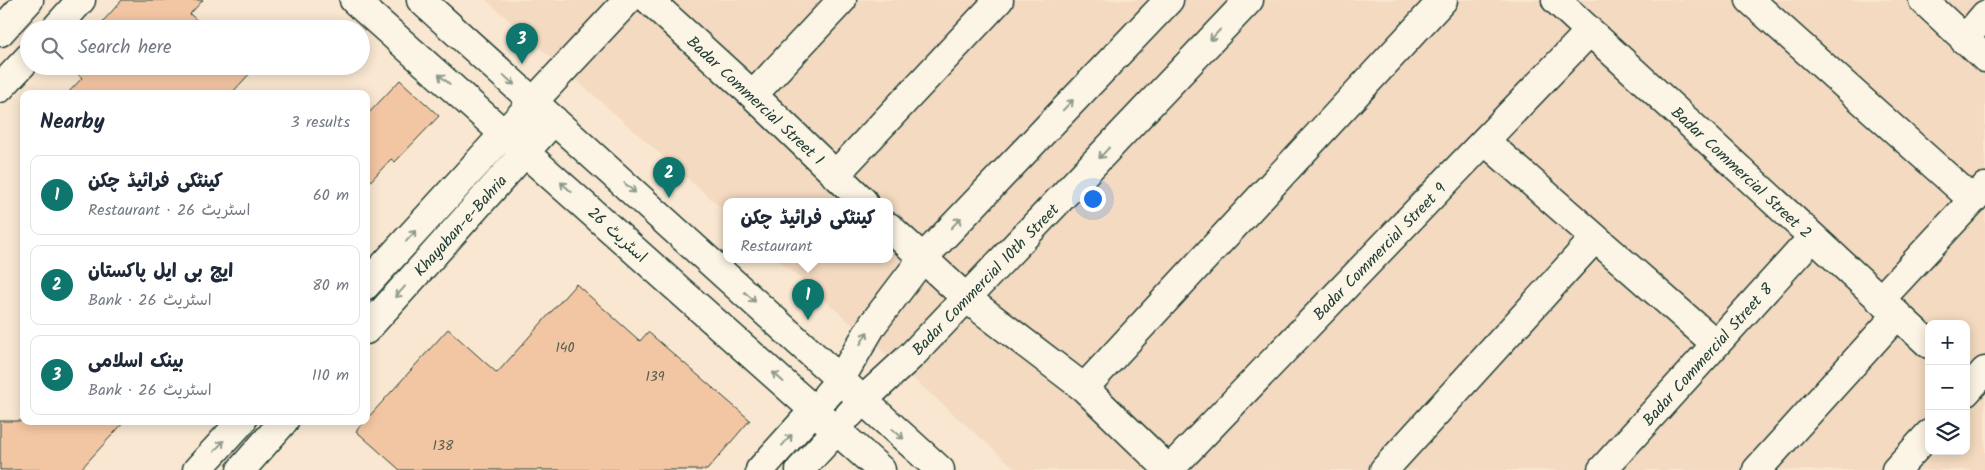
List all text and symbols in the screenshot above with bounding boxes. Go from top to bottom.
search box [20,20,370,75]
pin: 3 [506,23,538,64]
one-way arrow [1209,29,1221,42]
street label: Badar Commercial Street 1 [680,30,830,172]
text: Search here [78,33,172,63]
icon: search [38,34,66,62]
one-way arrow [438,73,451,85]
one-way arrow [502,74,515,86]
one-way arrow [1062,99,1074,112]
street label: Badar Commercial Street 2 [1665,101,1817,245]
text: Nearby [40,106,105,139]
text: 3 results [291,110,350,135]
one-way arrow [1098,147,1110,160]
pin: 2 [653,157,685,198]
text: کینٹکی فرائیڈ چکن [88,167,223,197]
street label: Khayaban-e-Bahria [408,169,514,283]
street label: Badar Commercial Street 9 [1307,177,1453,327]
one-way arrow [559,181,572,193]
one-way arrow [623,182,636,194]
text: 1 [55,183,59,208]
text: 60 m [313,183,349,208]
your location [1080,186,1106,212]
text: Restaurant · اسٹریٹ 26 [88,198,250,223]
popup [723,198,893,263]
street label: Badar Commercial 10th Street [906,198,1066,362]
street label: اسٹریٹ 26 [581,201,653,269]
text: کینٹکی فرائیڈ چکن [740,204,876,234]
one-way arrow [950,217,962,229]
one-way arrow [405,230,417,243]
text: Restaurant [740,234,813,259]
text: ایچ بی ایل پاکستان [88,257,233,287]
text: 2 [52,273,62,298]
text: 80 m [312,273,349,298]
street label: Badar Commercial Street 8 [1637,278,1780,432]
pin: 1 [792,279,824,320]
one-way arrow [394,286,406,299]
text: Bank · اسٹریٹ 26 [88,288,212,313]
one-way arrow [744,291,757,303]
map controls [1925,320,1970,455]
button: + [1925,320,1970,365]
one-way arrow [860,332,870,346]
house number: 140 [555,337,575,359]
text: بینک اسلامی [88,347,184,377]
text: 3 [53,363,61,388]
text: 110 m [312,363,349,388]
button: − [1925,365,1970,410]
house number: 139 [645,366,665,388]
one-way arrow [772,371,785,383]
text: Bank · اسٹریٹ 26 [88,378,212,403]
button: layers [1925,410,1970,455]
one-way arrow [892,428,905,439]
one-way arrow [781,433,793,446]
house number: 138 [433,435,454,457]
one-way arrow [213,439,225,452]

